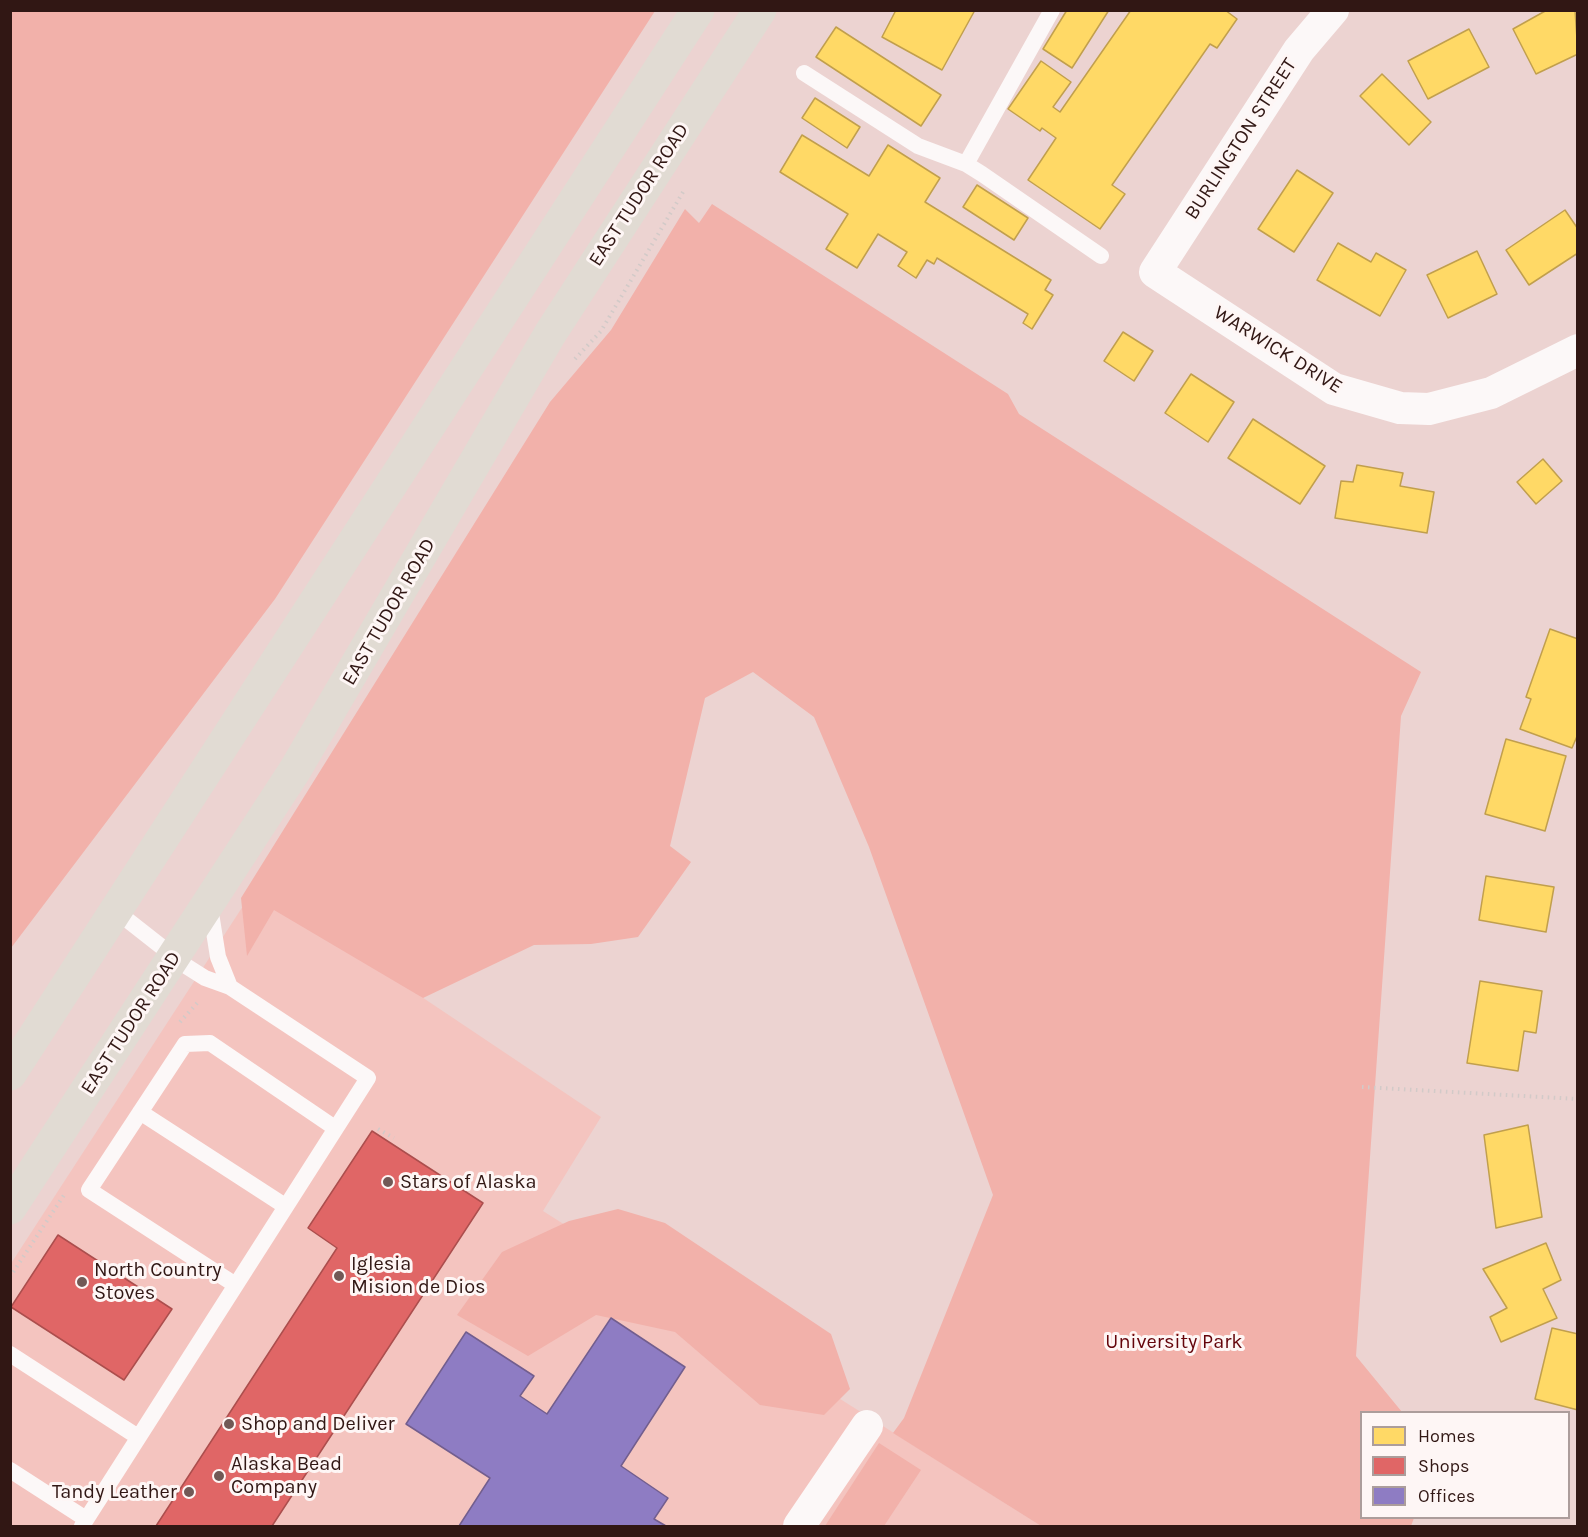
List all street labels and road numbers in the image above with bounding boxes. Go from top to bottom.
street label: BURLINGTON STREET [1180,54,1302,224]
street label: EAST TUDOR ROAD [584,119,694,271]
street label: WARWICK DRIVE [1209,301,1347,399]
street label: EAST TUDOR ROAD [337,534,441,690]
street label: EAST TUDOR ROAD [76,947,186,1099]

